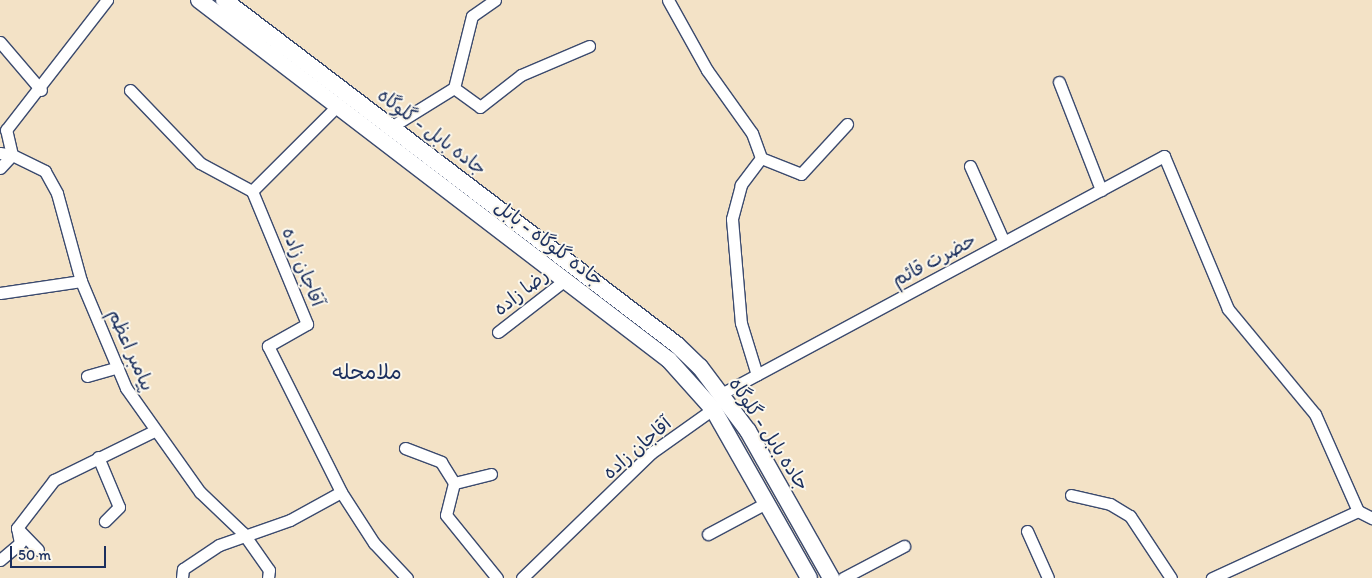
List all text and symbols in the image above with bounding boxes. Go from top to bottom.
street label: جاده بابل - گلوگاه [373,84,491,180]
street label: جاده گلوگاه - بابل [490,195,608,291]
street label: آقاجان زاده [277,224,329,310]
street label: حضرت قائم [888,228,980,292]
street label: رضا زاده [489,263,553,321]
street label: پیامبر اعظم [103,306,159,394]
district label: ملامحله [332,359,402,385]
street label: جاده بابل - گلوگاه [724,373,814,495]
street label: آقاجان زاده [598,412,676,484]
scale bar [12,536,109,568]
text: 50 m [18,546,51,564]

